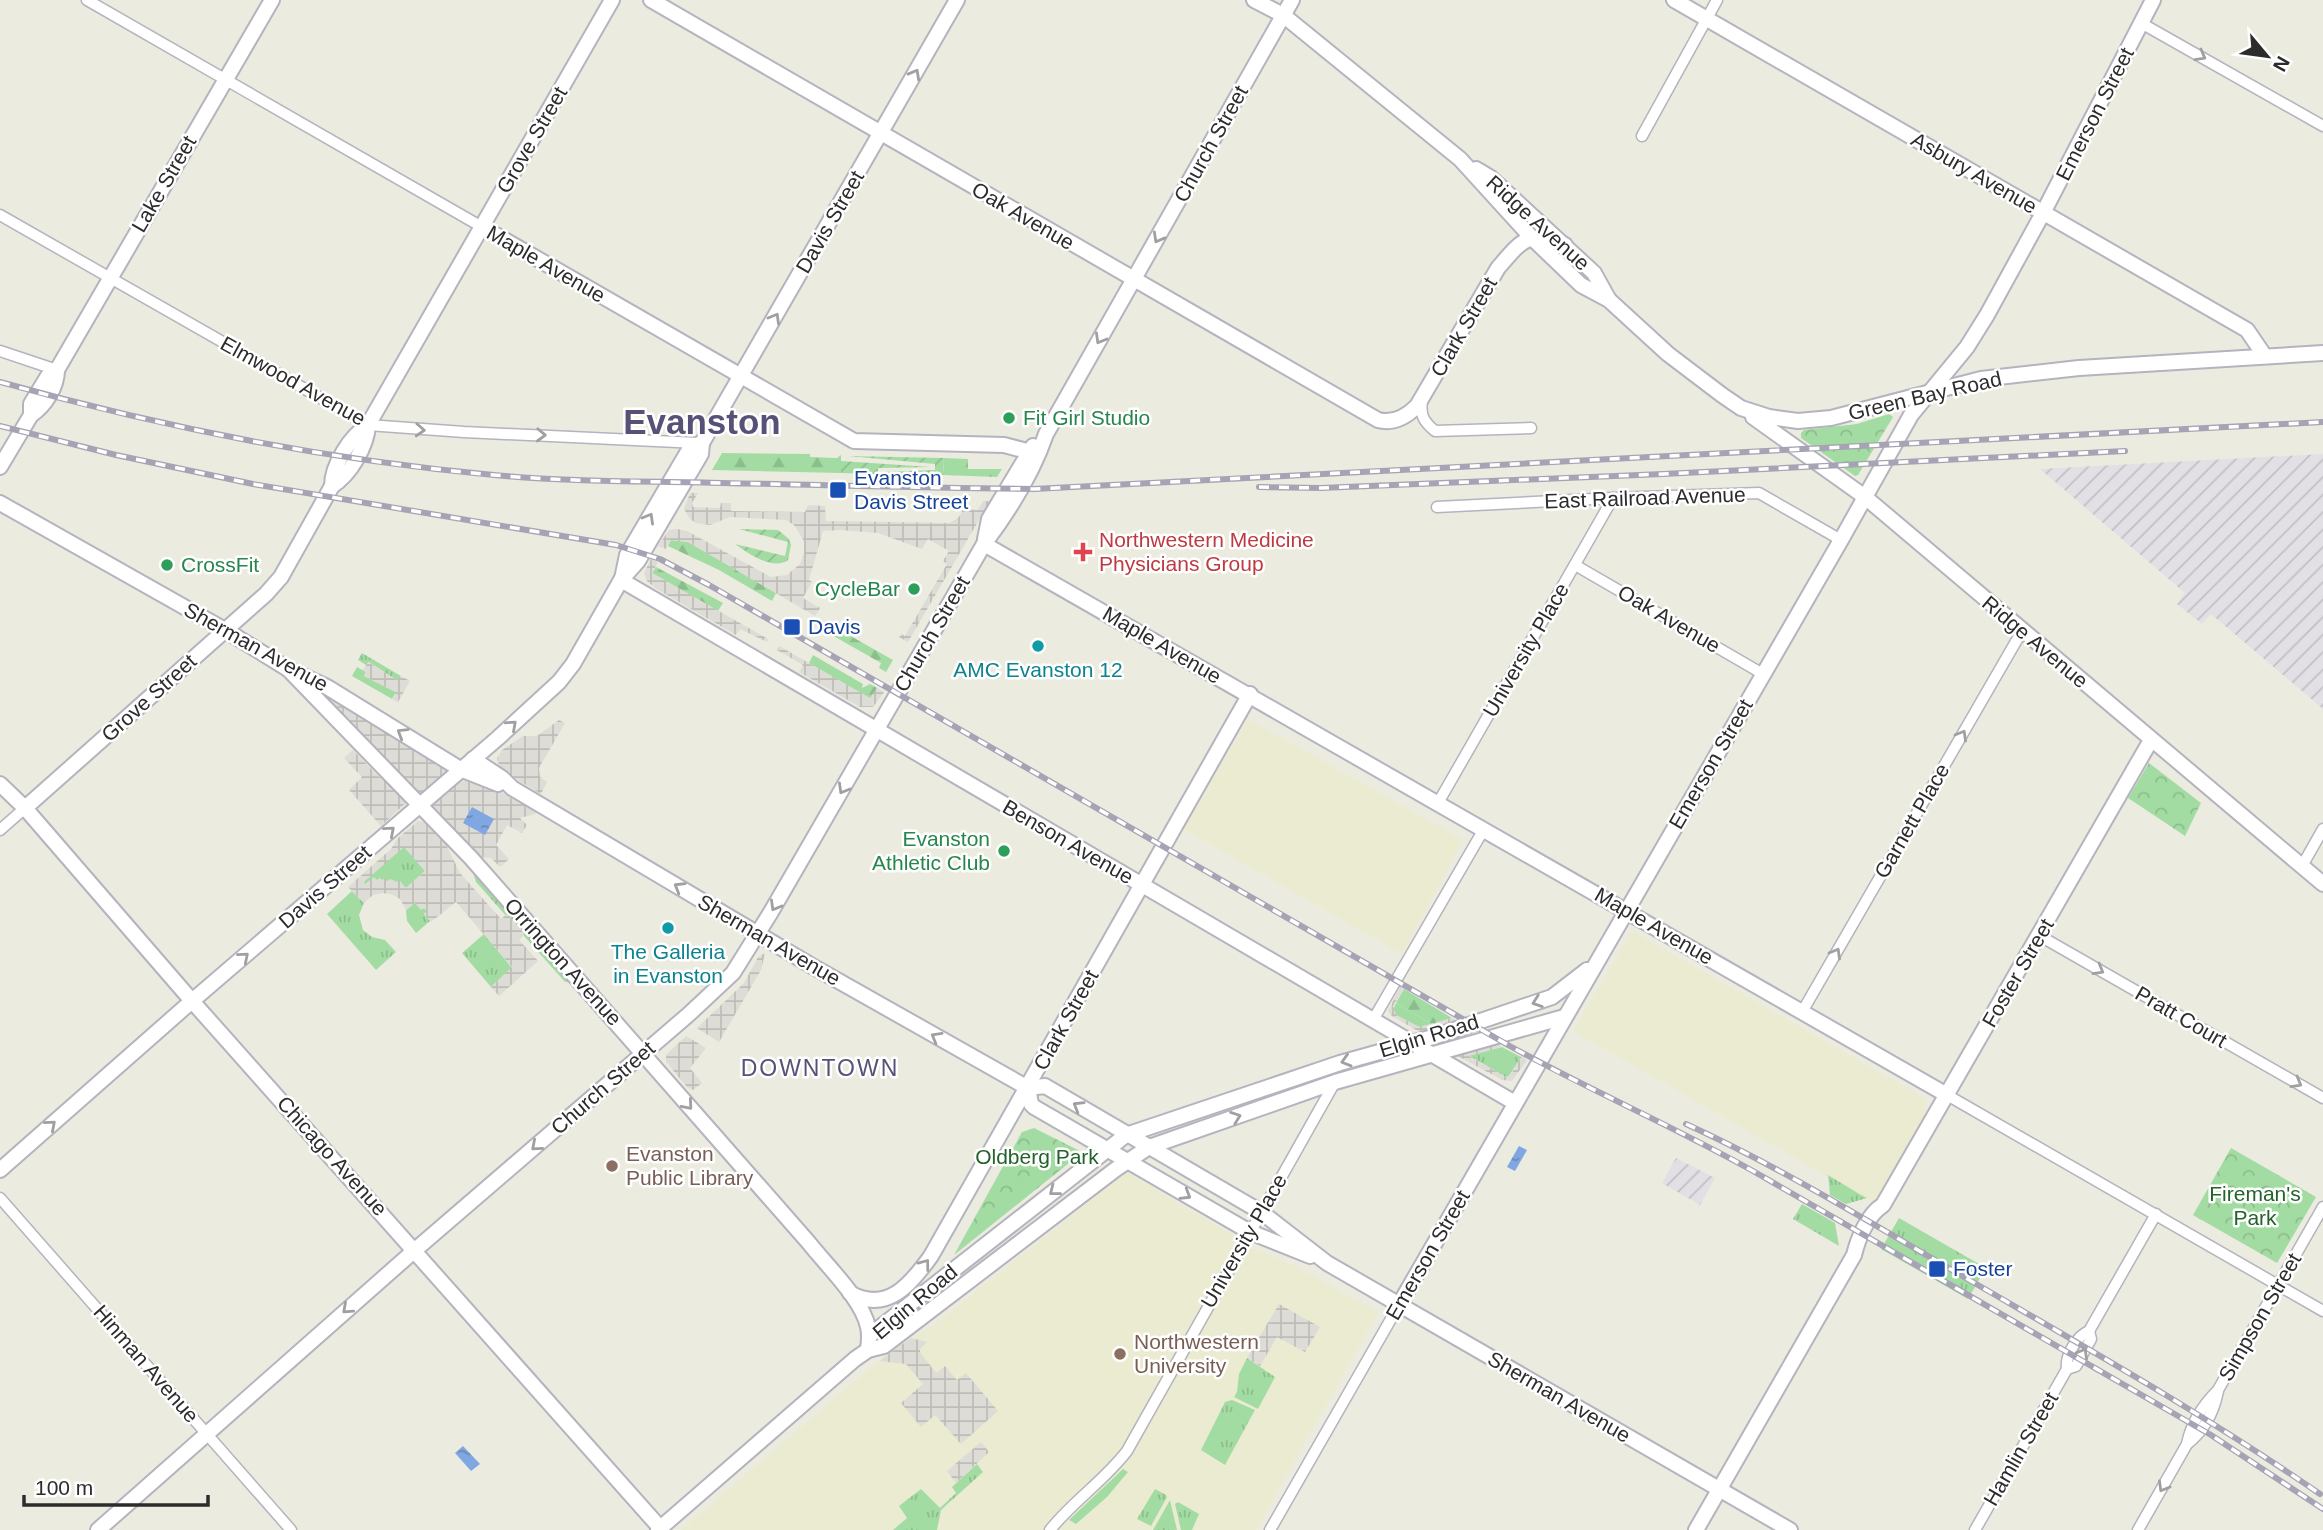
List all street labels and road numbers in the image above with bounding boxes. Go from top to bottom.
street label: Emerson Street [2051,43,2138,184]
street label: Church Street [1169,81,1252,206]
street label: Grove Street [492,82,571,197]
street label: Asbury Avenue [1907,127,2041,218]
street label: Lake Street [127,131,200,236]
street label: Davis Street [791,166,868,277]
street label: Ridge Avenue [1482,170,1594,275]
street label: Oak Avenue [968,177,1078,254]
street label: Maple Avenue [483,220,609,307]
street label: Clark Street [1426,273,1501,381]
street label: Elmwood Avenue [217,331,370,430]
street label: Green Bay Road [1846,367,2004,424]
street label: East Railroad Avenue [1544,482,1746,513]
street label: Church Street [889,572,974,696]
street label: University Place [1478,579,1573,721]
street label: Oak Avenue [1614,580,1724,657]
street label: Ridge Avenue [1978,591,2093,692]
street label: Sherman Avenue [180,598,332,696]
street label: Maple Avenue [1099,601,1225,688]
street label: Grove Street [97,649,201,746]
street label: Emerson Street [1664,695,1757,833]
street label: Garnett Place [1870,759,1954,882]
street label: Benson Avenue [999,795,1138,888]
street label: Davis Street [274,840,375,933]
street label: Maple Avenue [1591,882,1717,969]
street label: Sherman Avenue [694,889,845,990]
street label: Orrington Avenue [500,893,626,1030]
street label: Foster Street [1977,914,2058,1031]
street label: Clark Street [1029,966,1103,1074]
street label: Pratt Court [2132,981,2231,1052]
street label: Elgin Road [1376,1010,1481,1062]
street label: Church Street [546,1036,659,1139]
street label: Chicago Avenue [273,1091,392,1220]
street label: University Place [1196,1170,1291,1312]
street label: Emerson Street [1381,1186,1474,1324]
street label: Simpson Street [2214,1249,2305,1385]
street label: Elgin Road [868,1260,961,1343]
street label: Hinman Avenue [89,1300,204,1427]
street label: Sherman Avenue [1484,1346,1635,1447]
street label: Hamlin Street [1979,1388,2062,1510]

